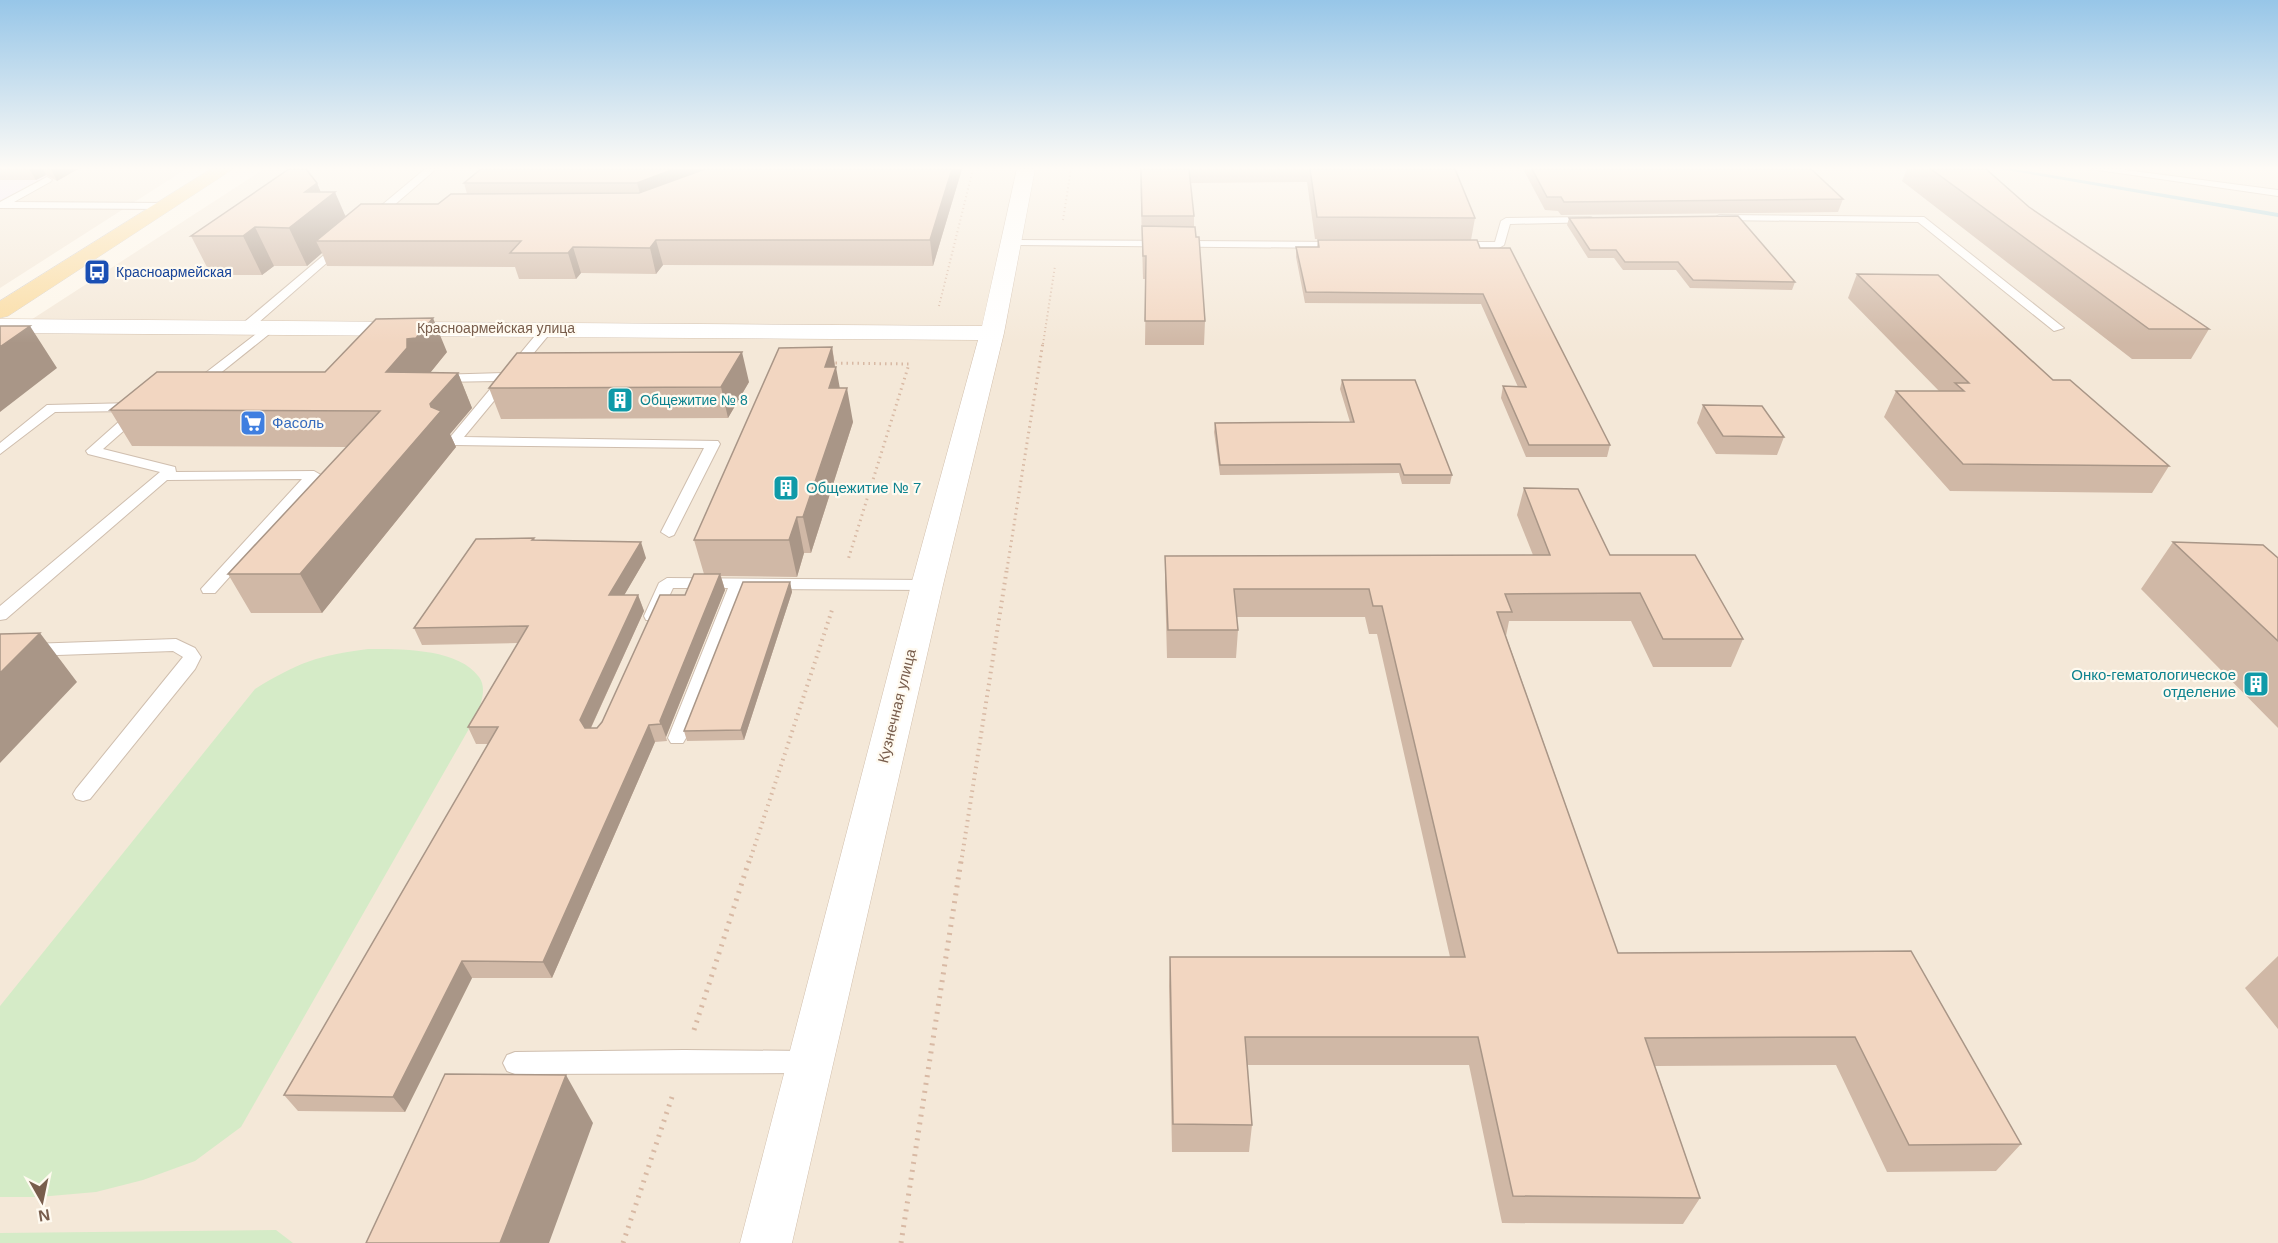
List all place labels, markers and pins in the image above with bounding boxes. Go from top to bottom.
bus stop icon: Красноармейская [82,257,112,287]
place label: Красноармейская [116,264,232,280]
building icon: Общежитие № 8 [605,385,635,415]
place label: Общежитие № 8 [640,392,748,408]
supermarket icon: Фасоль [238,408,268,438]
place label: Фасоль [272,414,324,431]
building icon: Общежитие № 7 [771,473,801,503]
place label: Общежитие № 7 [806,479,921,496]
place label: Онко-гематологическое отделение [2071,666,2236,700]
building icon: Онко-гематологическое отделение [2241,669,2271,699]

